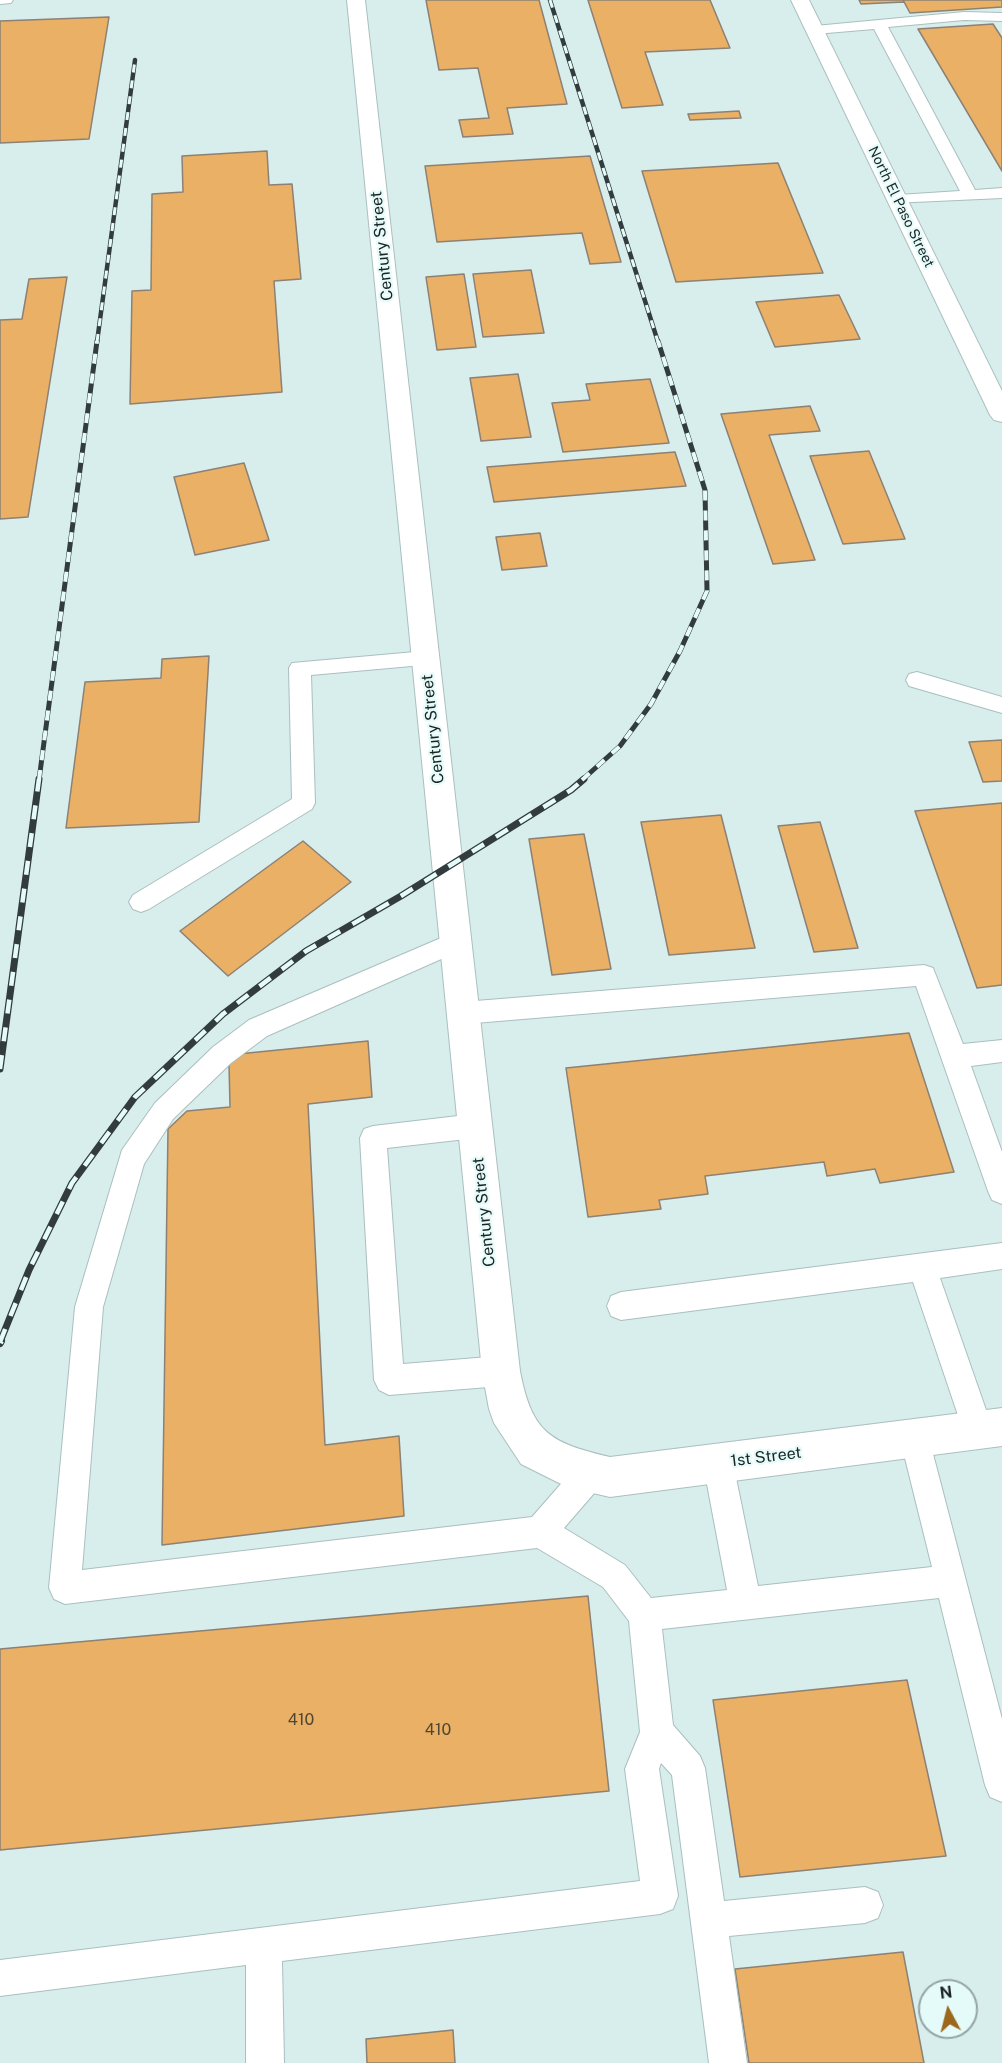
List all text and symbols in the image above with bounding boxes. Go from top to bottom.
street label: North El Paso Street [864,144,938,270]
street label: Century Street [367,190,397,302]
street label: Century Street [418,673,448,785]
street label: Century Street [469,1156,499,1268]
street label: 1st Street [729,1443,803,1471]
house number: 410 [288,1710,314,1730]
house number: 410 [425,1720,451,1740]
north arrow [918,1979,978,2039]
text: N [939,1982,953,2003]

